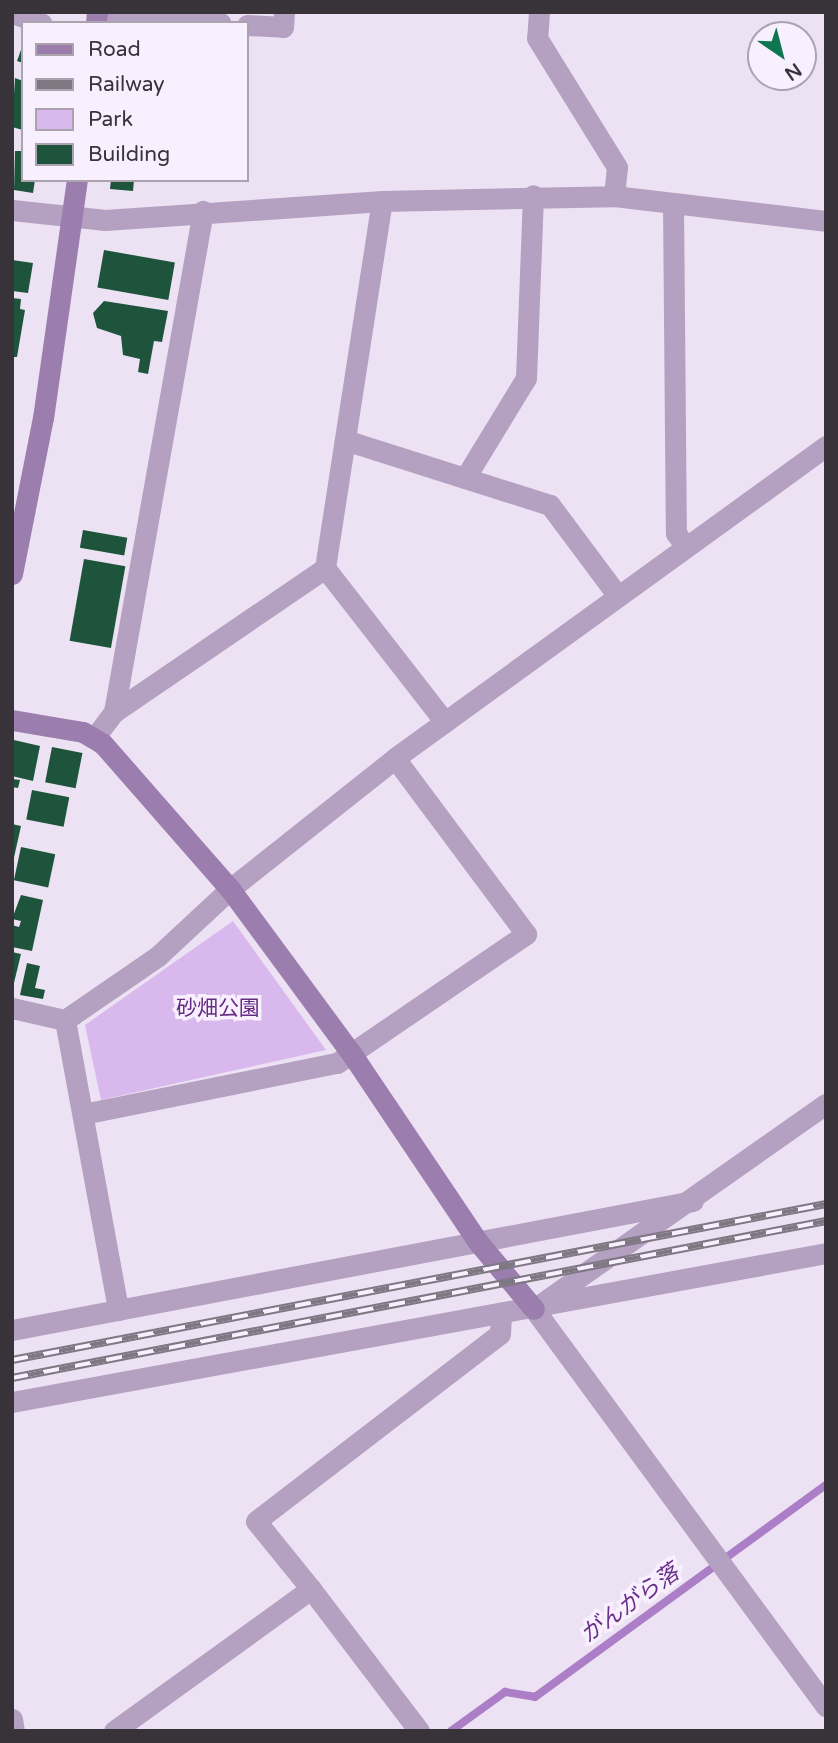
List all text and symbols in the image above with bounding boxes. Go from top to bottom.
legend [21,21,248,182]
north arrow [747,21,817,91]
text: Road [88,37,141,62]
text: N [780,58,805,85]
text: Railway [88,72,165,97]
text: Park [88,107,133,132]
text: Building [88,142,170,167]
park label: 砂畑公園 [176,996,260,1022]
water label: がんがら落 [575,1559,685,1649]

